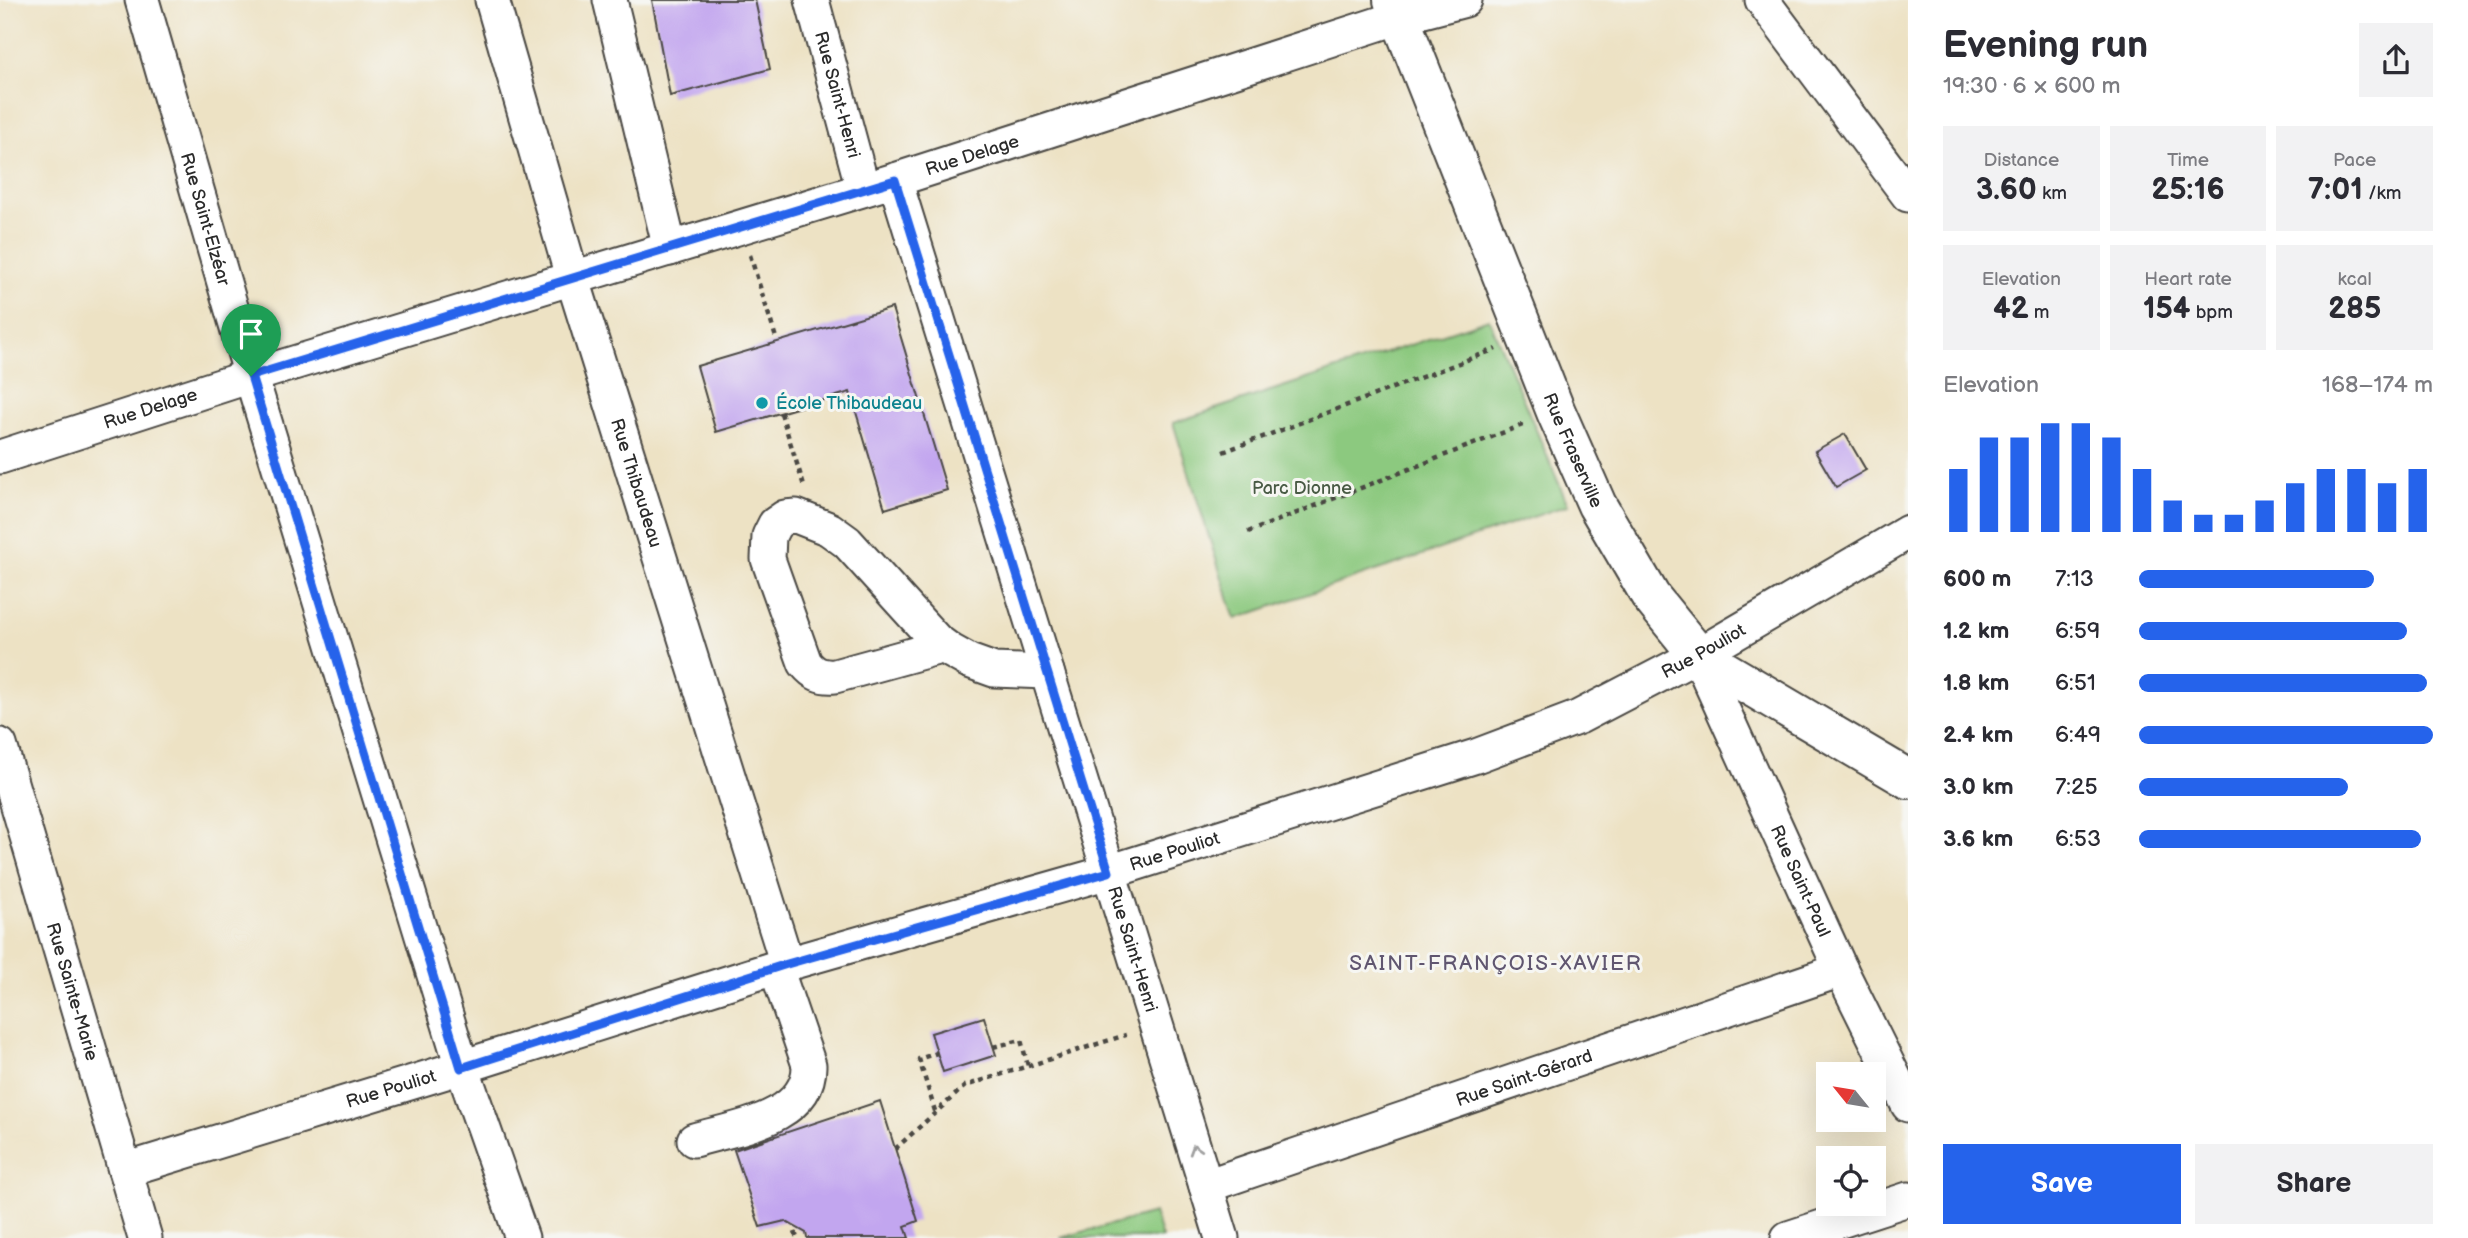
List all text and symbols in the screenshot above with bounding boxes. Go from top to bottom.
text: Evening run [1943,23,2148,68]
button: share [2359,23,2433,97]
street label: Rue Saint-Henri [810,29,864,160]
text: 19:30 · 6 × 600 m [1943,72,2121,100]
street label: Rue Delage [923,131,1022,180]
text: Distance [1983,149,2059,172]
text: Time [2167,149,2209,172]
text: Pace [2333,149,2376,172]
street label: Rue Saint-Elzéar [176,150,234,289]
text: 3.60 [1976,172,2037,208]
text: 25:16 [2151,172,2225,208]
text: 7:01 [2308,172,2363,208]
text: km [2037,182,2067,205]
text: /km [2363,182,2402,205]
text: Elevation [1982,268,2061,291]
text: Heart rate [2144,268,2232,291]
text: kcal [2338,268,2372,291]
text: 42 [1993,291,2029,327]
text: 154 [2143,291,2191,327]
text: 285 [2328,291,2381,327]
text: m [2029,301,2050,324]
text: bpm [2191,301,2233,324]
pin [221,304,281,376]
icon: arrive [232,315,270,353]
text: Elevation [1943,371,2039,399]
text: 168–174 m [2322,371,2433,399]
street label: Rue Delage [101,384,200,434]
street label: Rue Fraserville [1539,390,1607,511]
place label: École Thibaudeau [776,391,922,414]
marker: École Thibaudeau [754,395,770,411]
street label: Rue Thibaudeau [606,416,666,550]
park label: Parc Dionne [1252,478,1352,499]
text: 600 m [1943,565,2011,593]
text: 7:13 [2055,565,2094,593]
text: 1.2 km [1943,617,2009,645]
text: 6:59 [2055,617,2100,645]
street label: Rue Pouliot [1658,619,1750,683]
text: 1.8 km [1943,669,2009,697]
text: 6:51 [2055,669,2096,697]
text: 2.4 km [1943,721,2013,749]
text: 6:49 [2055,721,2101,749]
text: 3.0 km [1943,773,2014,801]
text: 7:25 [2055,773,2098,801]
street label: Rue Saint-Paul [1766,822,1835,940]
text: 3.6 km [1943,825,2013,853]
text: 6:53 [2055,825,2101,853]
street label: Rue Pouliot [1127,828,1223,876]
street label: Rue Saint-Henri [1103,884,1162,1015]
street label: Rue Sainte-Marie [42,920,102,1064]
district label: SAINT-FRANÇOIS-XAVIER [1349,951,1643,976]
street label: Rue Saint-Gérard [1453,1045,1595,1111]
north arrow [1816,1062,1886,1132]
map controls [1816,1062,1886,1216]
street label: Rue Pouliot [344,1065,439,1113]
one-way arrow [1188,1144,1203,1156]
button: Save [1943,1144,2181,1224]
button: Share [2195,1144,2433,1224]
button: locate [1816,1146,1886,1216]

